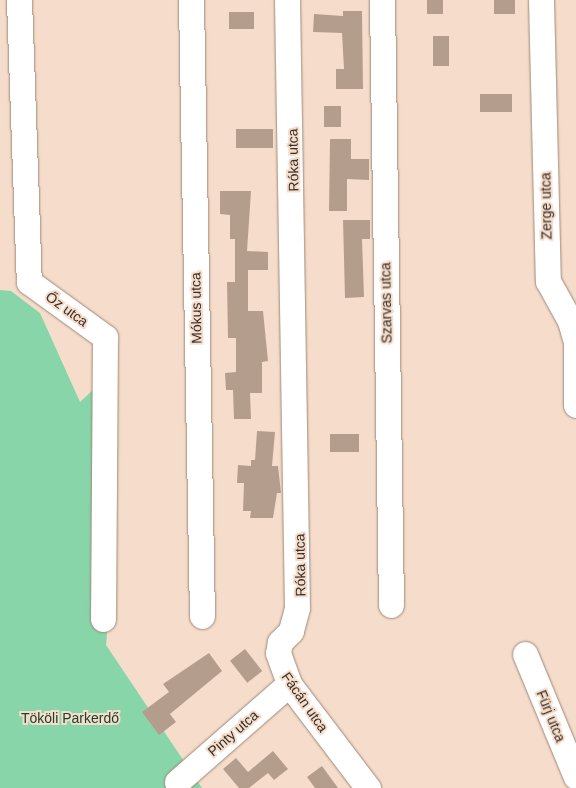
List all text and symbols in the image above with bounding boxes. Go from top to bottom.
street label: Róka utca [284,128,302,192]
street label: Zerge utca [537,172,555,240]
street label: Szarvas utca [377,262,395,344]
street label: Mókus utca [187,272,205,344]
street label: Őz utca [43,288,91,330]
street label: Róka utca [291,533,309,597]
street label: Fácán utca [278,669,332,735]
street label: Fürj utca [533,688,569,744]
street label: Pinty utca [204,706,262,760]
park label: Tököli Parkerdő [21,710,119,726]

